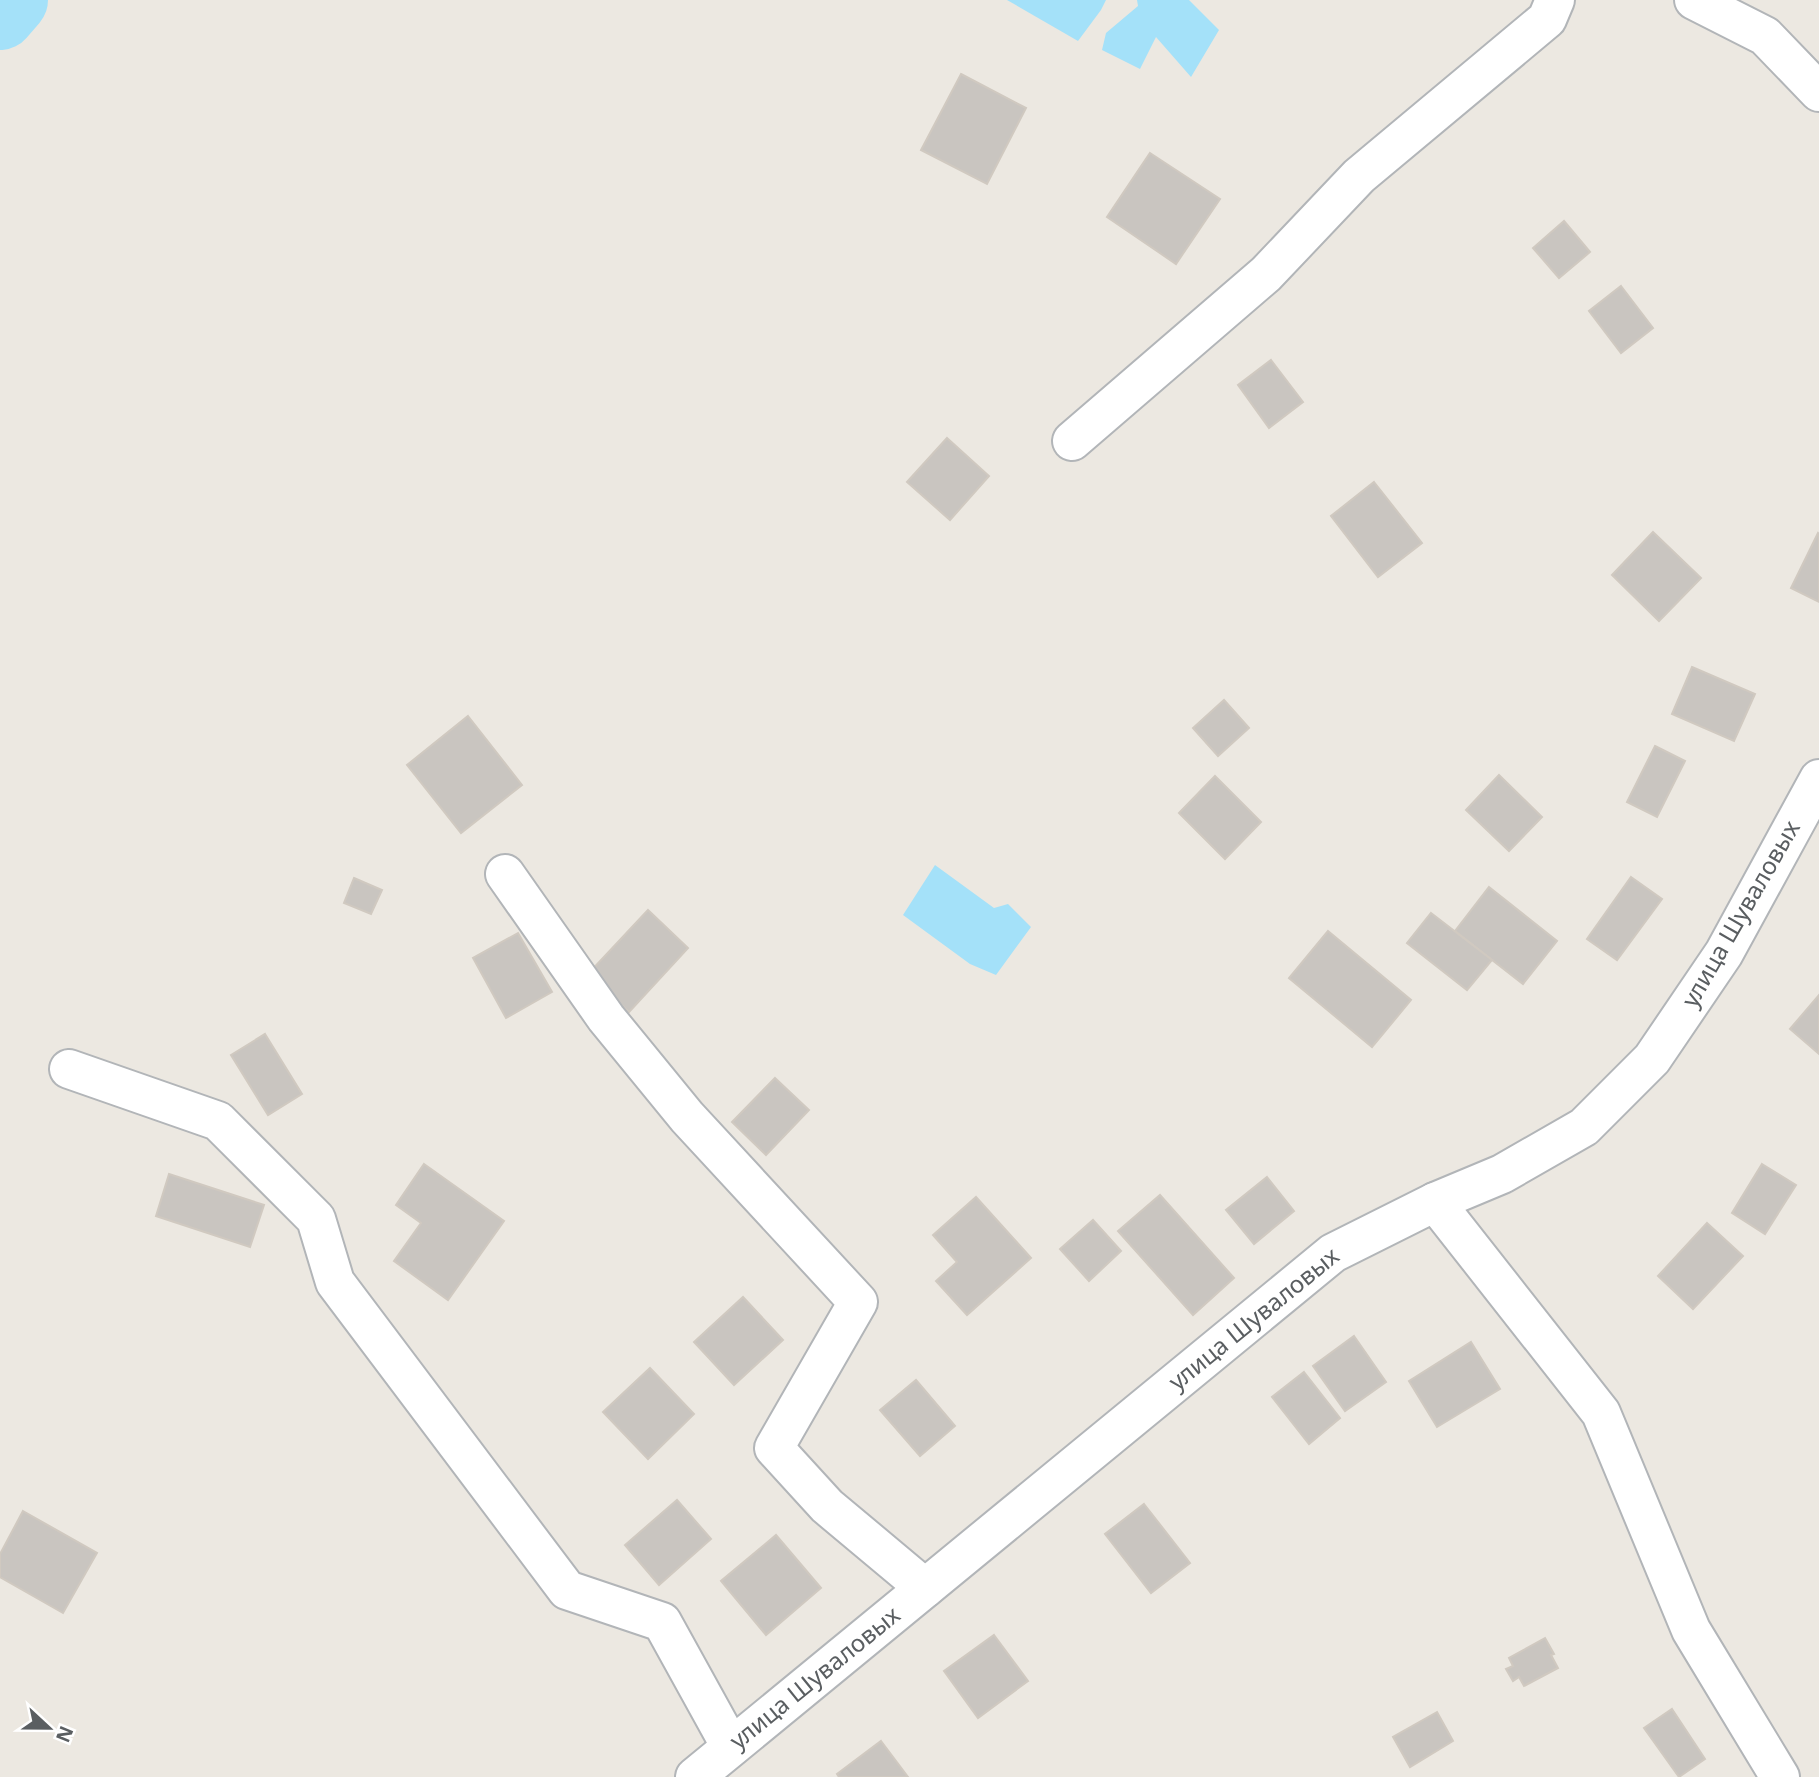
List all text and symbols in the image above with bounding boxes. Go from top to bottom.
street label: улица Шуваловых [1673,813,1807,1013]
street label: улица Шуваловых [1161,1238,1346,1397]
street label: улица Шуваловых [722,1597,907,1756]
north arrow [14,1693,84,1763]
text: N [50,1722,80,1746]

